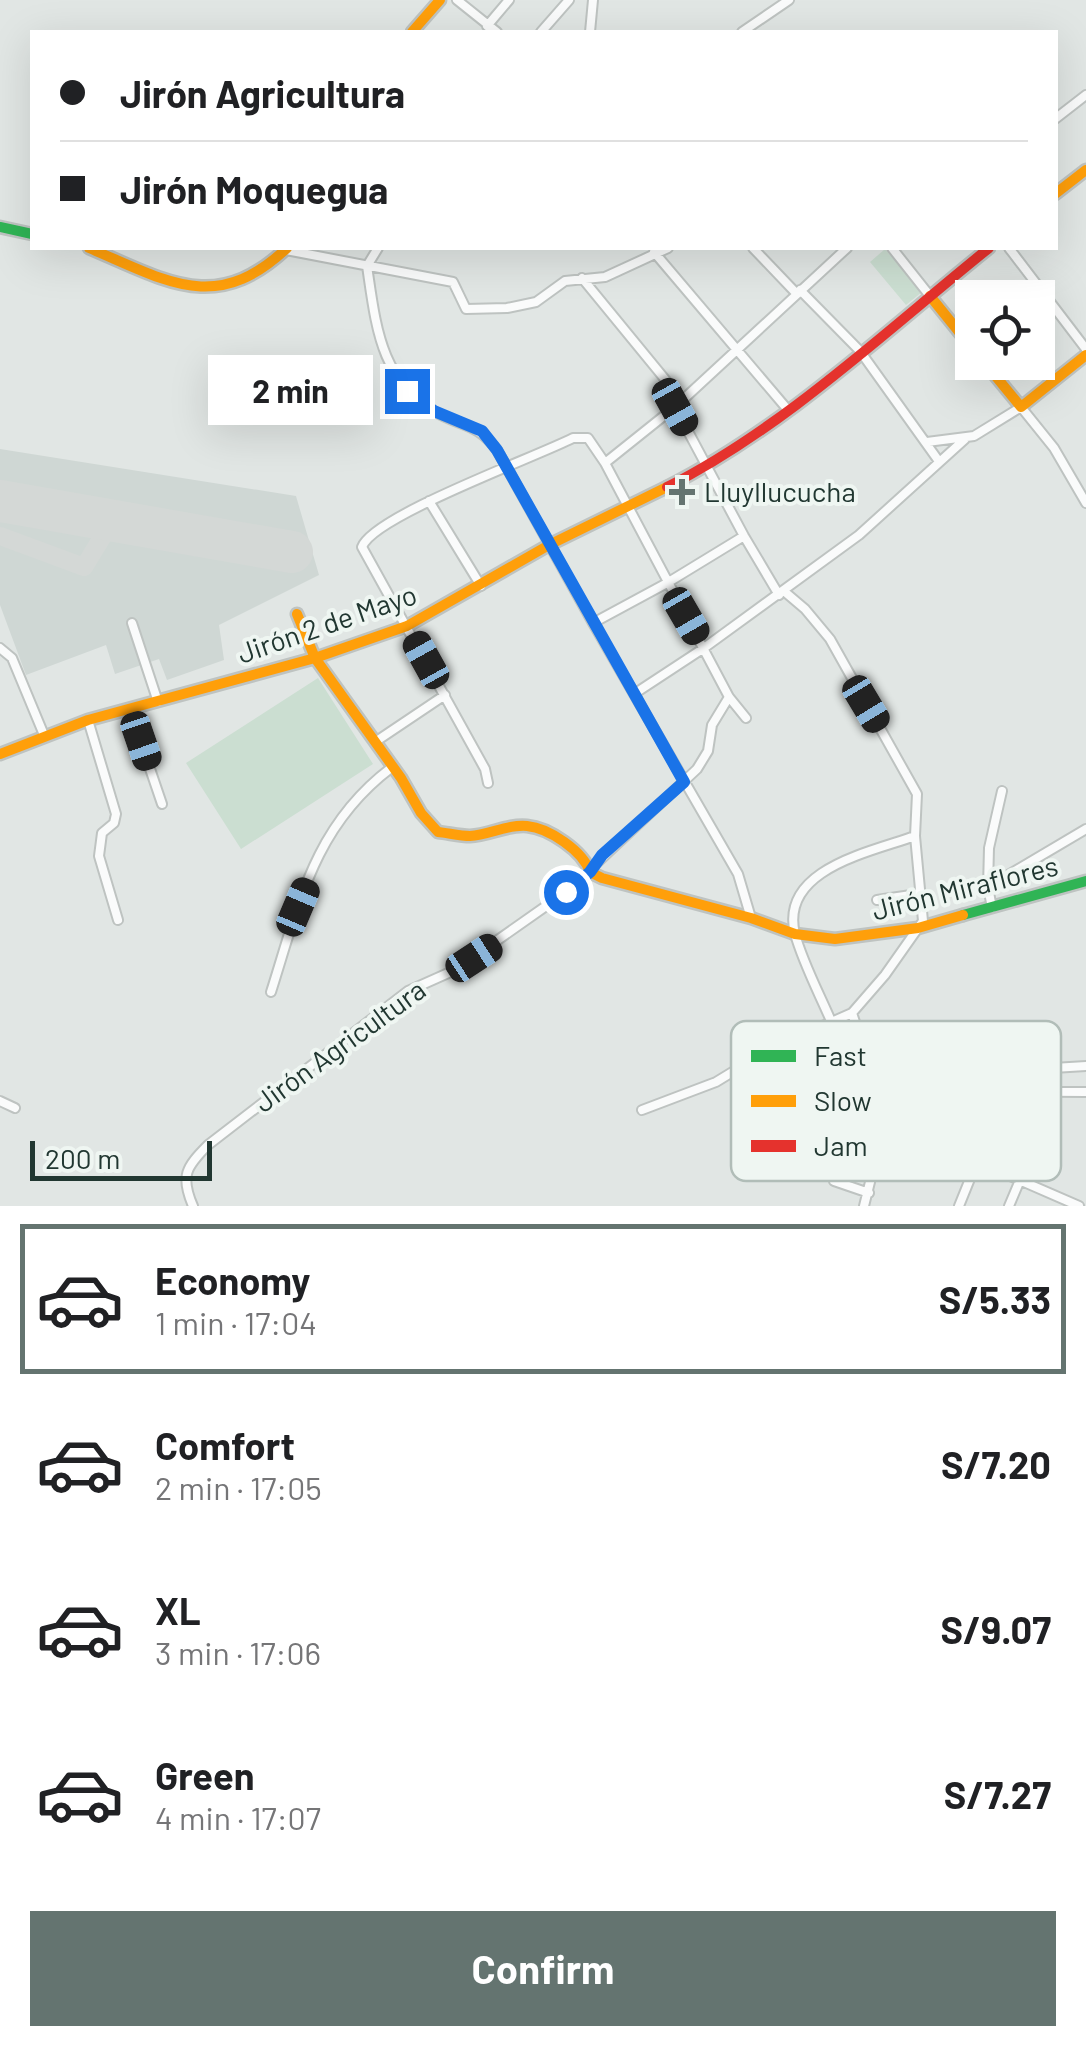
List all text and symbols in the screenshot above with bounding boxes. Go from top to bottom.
text: Jirón Agricultura [120,70,405,116]
text: Jirón Moquegua [120,166,388,212]
map controls [955,280,1055,380]
button: locate [955,280,1055,380]
callout: 2 min [207,356,372,426]
route end [385,369,430,414]
text: 2 min [252,371,329,409]
car [647,373,703,441]
place label: Lluyllucucha [704,474,856,508]
marker: Lluyllucucha [669,479,695,505]
street label: Jirón 2 de Mayo [233,576,421,670]
car [658,583,714,649]
car [398,626,454,694]
car [838,671,894,737]
car [117,708,165,774]
street label: Jirón Miraflores [868,847,1061,927]
route start [544,870,589,915]
car [272,874,324,940]
car [441,929,507,987]
street label: Jirón Agricultura [247,972,432,1119]
legend [731,1021,1061,1181]
text: Fast [814,1038,867,1072]
text: Slow [814,1083,872,1117]
text: Jam [814,1128,868,1162]
scale bar [30,1136,212,1180]
text: 200 m [45,1141,120,1175]
icon: car [35,1254,125,1344]
text: Economy [155,1257,310,1303]
text: S/5.33 [939,1276,1051,1322]
text: 1 min · 17:04 [155,1303,317,1341]
icon: car [35,1419,125,1509]
text: Comfort [155,1422,295,1468]
text: S/7.20 [941,1441,1051,1487]
text: 2 min · 17:05 [155,1468,322,1506]
icon: car [35,1584,125,1674]
text: XL [155,1587,201,1633]
text: S/9.07 [940,1606,1051,1652]
text: 3 min · 17:06 [155,1633,321,1671]
icon: car [35,1749,125,1839]
text: Green [155,1752,255,1798]
text: S/7.27 [944,1771,1051,1817]
text: 4 min · 17:07 [155,1798,321,1836]
button: Confirm [30,1911,1056,2026]

